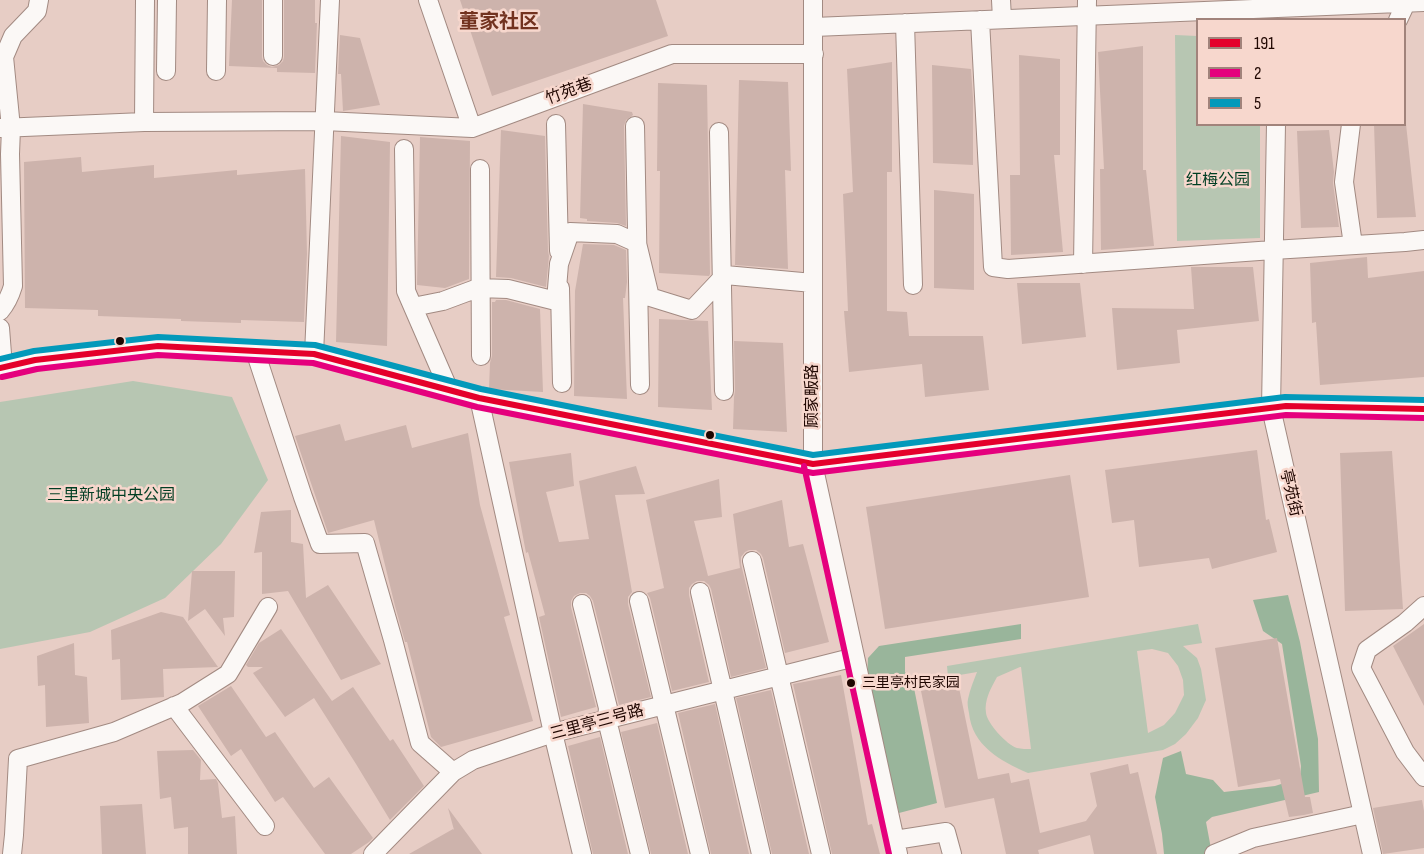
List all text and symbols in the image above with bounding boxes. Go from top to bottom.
district label: 董家社区 [459,11,539,35]
legend [1196,18,1406,126]
text: 191 [1254,33,1275,54]
text: 2 [1254,63,1261,84]
street label: 竹苑巷 [543,75,595,109]
text: 5 [1254,93,1261,114]
park label: 红梅公园 [1186,171,1250,191]
unlabelled marker [114,335,126,347]
street label: 顾家畈路 [803,364,823,428]
unlabelled marker [704,429,716,441]
street label: 亭苑街 [1275,467,1305,519]
park label: 三里新城中央公园 [47,486,175,506]
place label: 三里亭村民家园 [862,675,960,691]
marker: 三里亭村民家园 [845,677,857,689]
street label: 三里亭三号路 [548,701,646,745]

